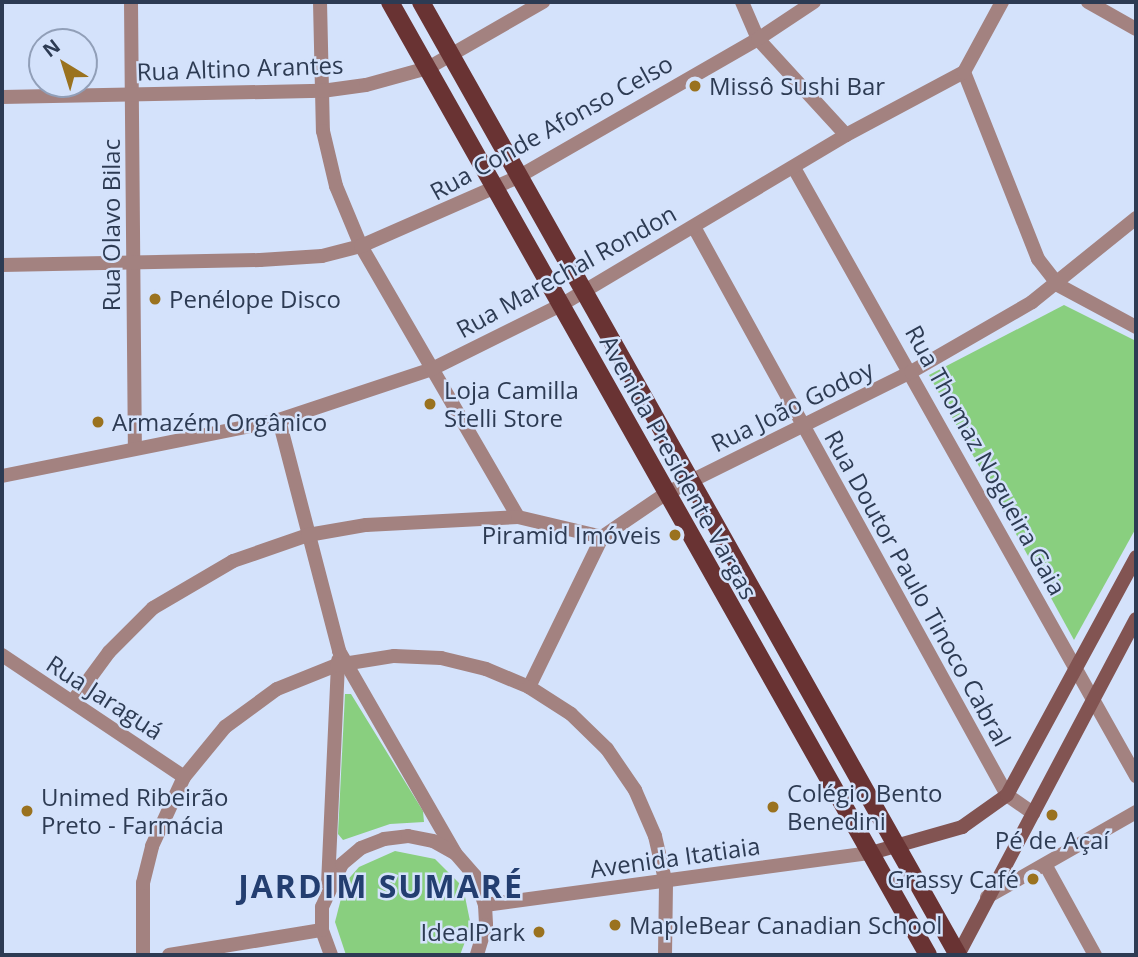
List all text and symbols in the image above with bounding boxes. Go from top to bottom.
north arrow [28,28,98,98]
text: N [37,33,65,63]
street label: Rua Conde Afonso Celso [425,48,677,206]
street label: Rua Altino Arantes [136,50,344,86]
place label: Missô Sushi Bar [709,72,885,100]
marker: Missô Sushi Bar [687,78,703,94]
street label: Rua Olavo Bilac [97,139,125,311]
street label: Rua Marechal Rondon [451,199,681,343]
place label: Penélope Disco [169,285,341,313]
marker: Penélope Disco [147,291,163,307]
street label: Rua Thomaz Nogueira Gaia [900,320,1072,600]
street label: Avenida Presidente Vargas [594,330,764,604]
street label: Rua João Godoy [706,354,878,458]
place label: Loja Camilla Stelli Store [444,376,579,432]
marker: Loja Camilla Stelli Store [422,396,438,412]
place label: Armazém Orgânico [112,408,327,436]
marker: Armazém Orgânico [90,414,106,430]
street label: Rua Doutor Paulo Tinoco Cabral [819,425,1017,751]
place label: Piramid Imóveis [482,521,661,549]
marker: Piramid Imóveis [667,527,683,543]
street label: Rua Jaraguá [41,649,169,745]
place label: Colégio Bento Benedini [787,779,943,835]
place label: Unimed Ribeirão Preto - Farmácia [41,783,229,839]
marker: Colégio Bento Benedini [765,799,781,815]
marker: Unimed Ribeirão Preto - Farmácia [19,803,35,819]
marker: Pé de Açaí [1044,807,1060,823]
place label: Pé de Açaí [995,826,1109,854]
street label: Avenida Itatiaia [588,831,762,883]
place label: Grassy Café [887,865,1019,893]
district label: JARDIM SUMARÉ [240,867,522,905]
marker: Grassy Café [1025,871,1041,887]
place label: MapleBear Canadian School [629,911,942,939]
marker: MapleBear Canadian School [607,917,623,933]
place label: IdealPark [421,918,525,946]
marker: IdealPark [531,924,547,940]

